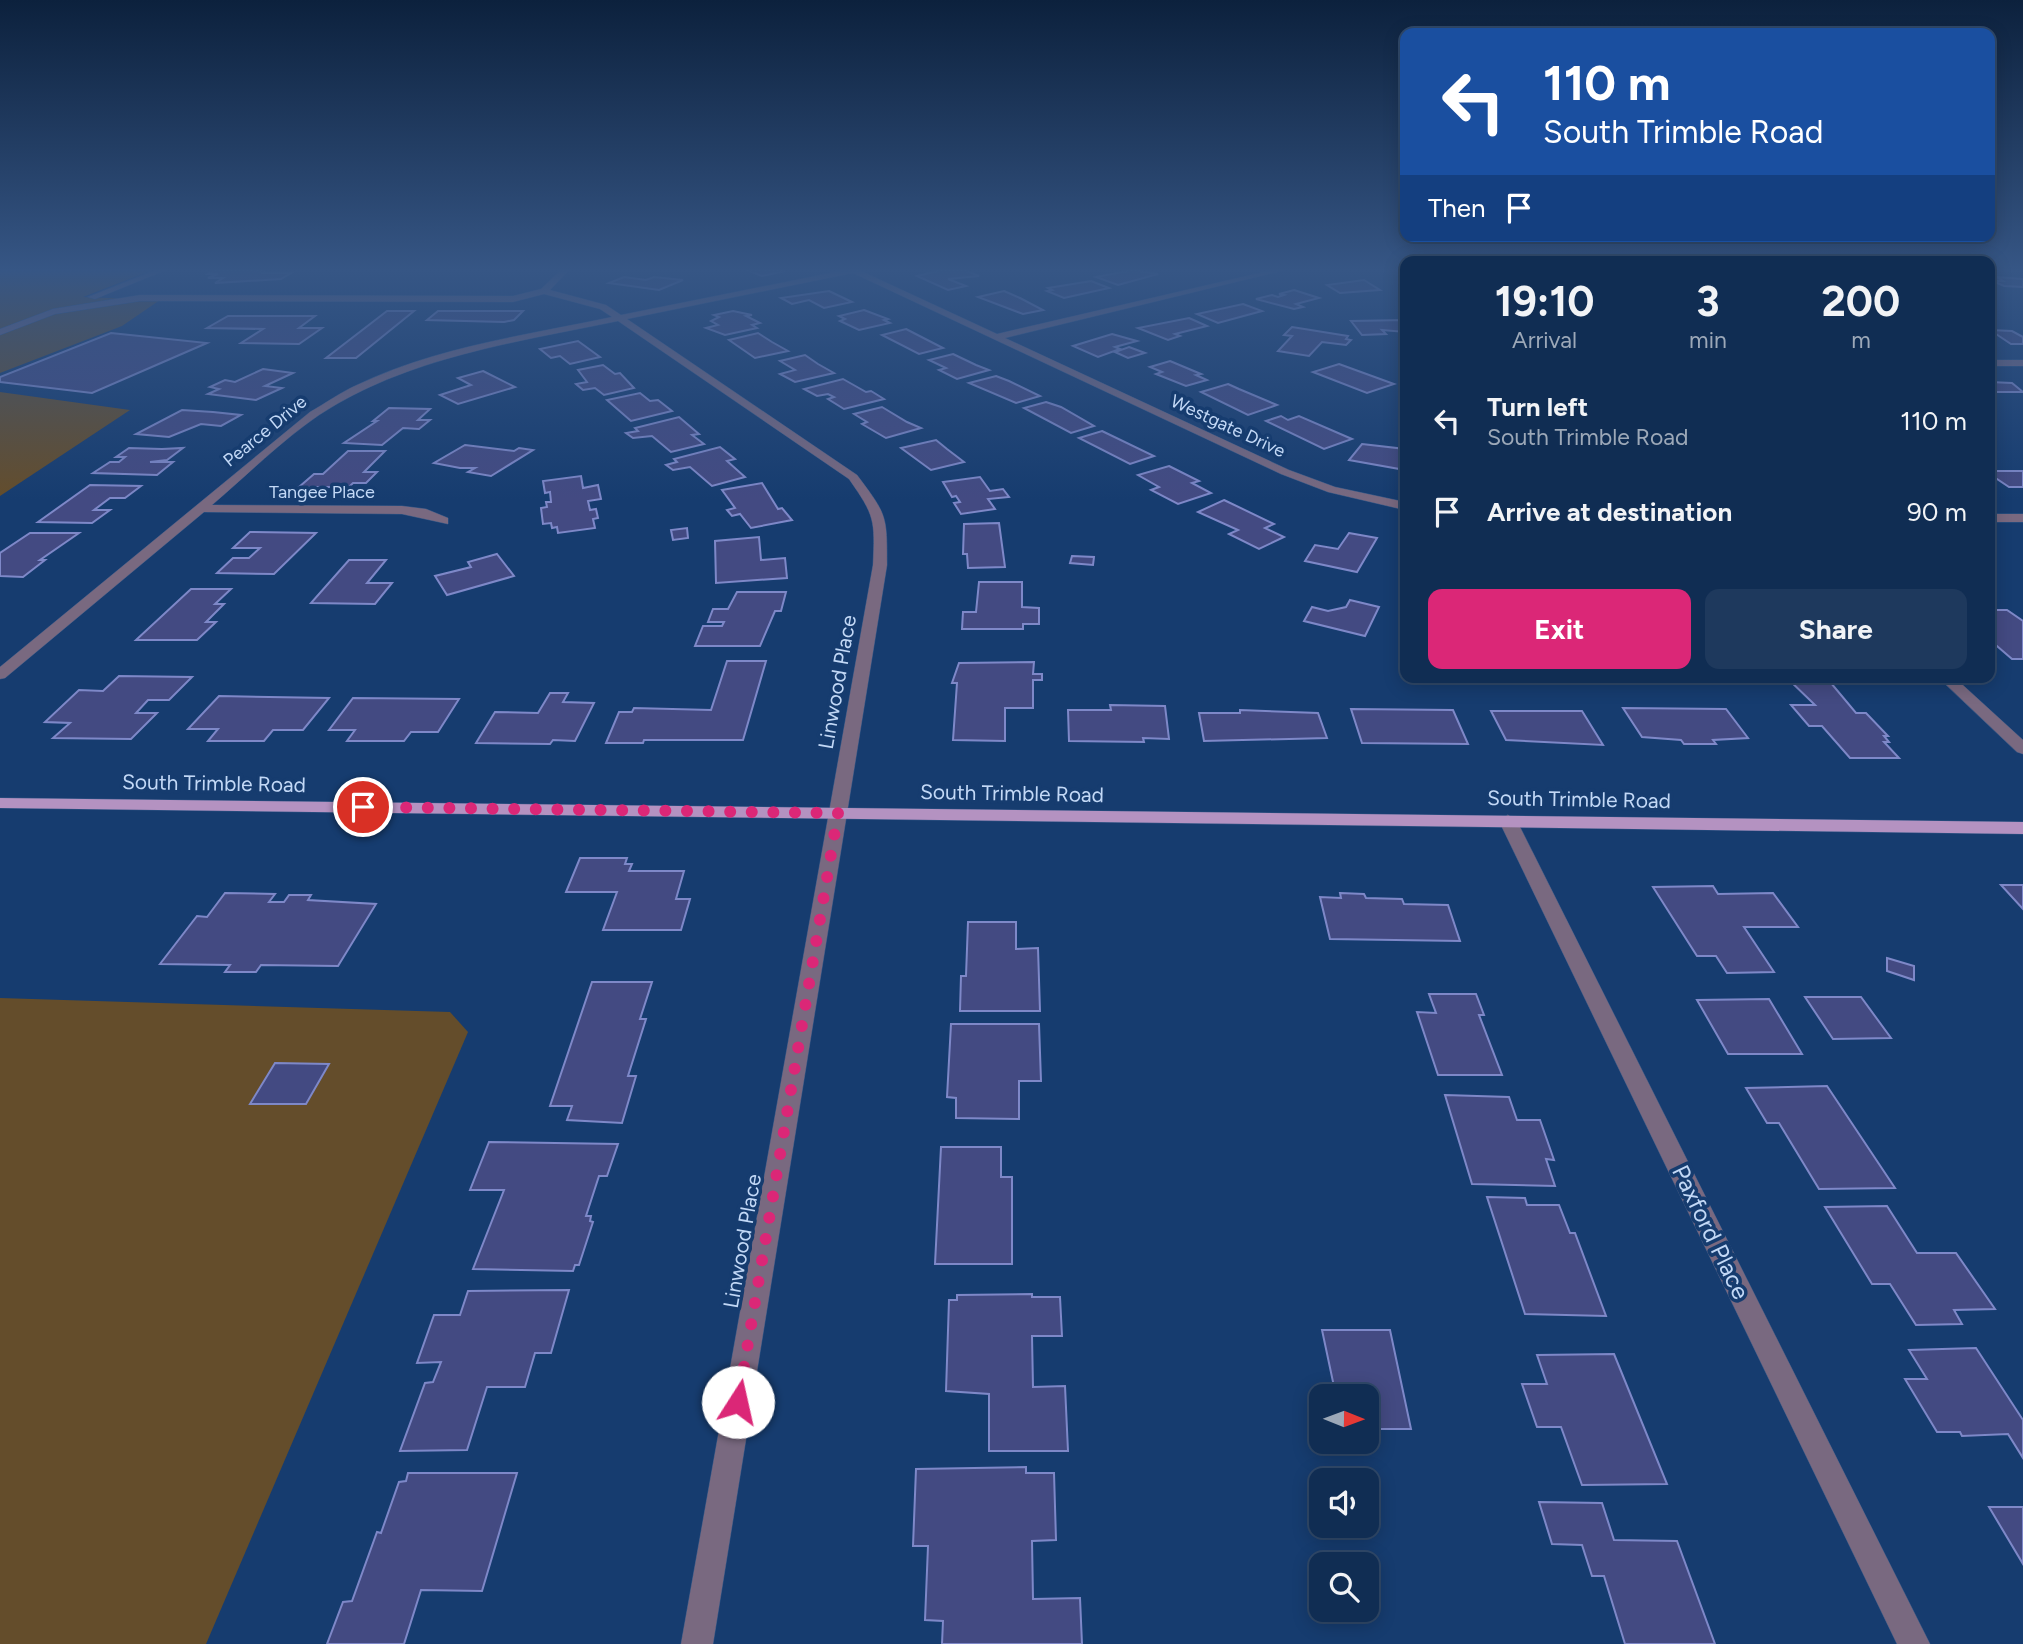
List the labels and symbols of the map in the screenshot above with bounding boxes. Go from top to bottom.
street label: Westgate Drive [1167,390,1289,462]
street label: Pearce Drive [219,391,311,471]
street label: Tangee Place [269,481,375,503]
street label: Linwood Place [813,613,861,751]
street label: South Trimble Road [122,769,306,797]
pin [333,777,393,837]
street label: South Trimble Road [920,779,1104,807]
street label: South Trimble Road [1487,785,1671,813]
street label: Paxford Place [1666,1160,1756,1304]
street label: Linwood Place [718,1172,766,1310]
position arrow [701,1365,775,1439]
north arrow [1309,1384,1379,1454]

